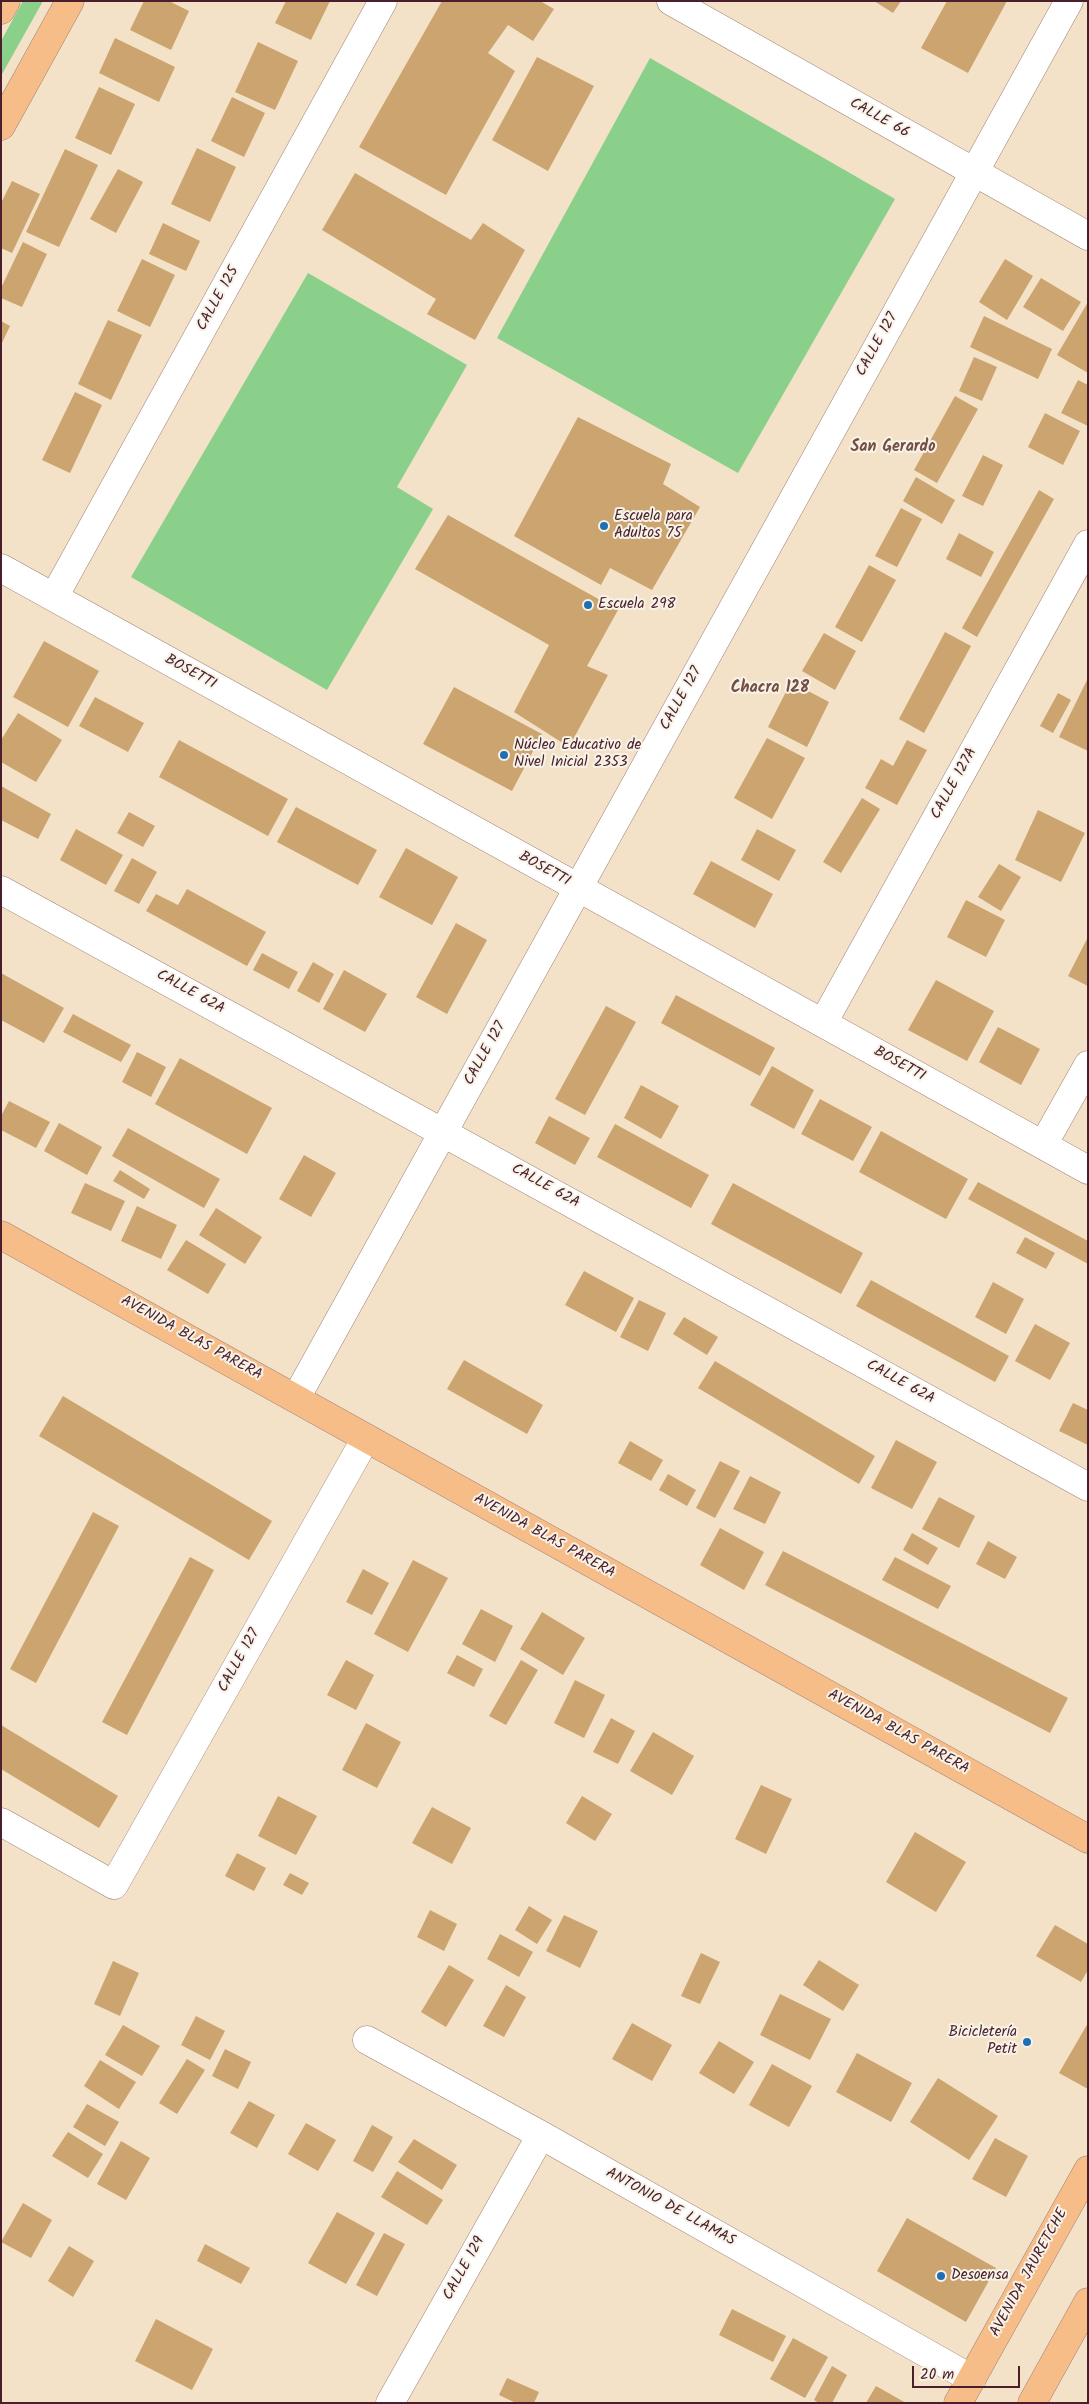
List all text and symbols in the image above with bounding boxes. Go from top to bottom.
street label: CALLE 66 [846,95,912,143]
street label: CALLE 125 [194,264,244,334]
street label: CALLE 127 [853,310,903,380]
district label: San Gerardo [850,438,936,458]
place label: Escuela para Adultos 75 [614,508,693,543]
marker: Escuela para Adultos 75 [598,520,610,532]
place label: Escuela 298 [598,596,676,614]
marker: Escuela 298 [582,599,594,611]
street label: BOSETTI [161,652,219,694]
street label: CALLE 127 [657,664,707,734]
district label: Chacra 128 [731,679,809,699]
place label: Núcleo Educativo de Nivel Inicial 2353 [514,737,641,772]
street label: CALLE 127A [928,745,982,823]
marker: Núcleo Educativo de Nivel Inicial 2353 [498,749,510,761]
street label: BOSETTI [515,849,573,891]
street label: CALLE 62A [153,967,227,1019]
street label: CALLE 127 [461,1019,511,1089]
street label: BOSETTI [870,1044,928,1086]
street label: CALLE 62A [508,1161,582,1213]
street label: AVENIDA BLAS PARERA [117,1293,265,1385]
street label: CALLE 62A [863,1357,937,1409]
street label: AVENIDA BLAS PARERA [470,1491,618,1583]
street label: CALLE 127 [215,1626,265,1696]
street label: AVENIDA BLAS PARERA [824,1687,972,1779]
place label: Bicicletería Petit [948,2024,1017,2059]
marker: Bicicletería Petit [1021,2036,1033,2048]
street label: ANTONIO DE LLAMAS [602,2165,738,2251]
street label: AVENIDA JAURETCHE [987,2206,1073,2340]
street label: CALLE 129 [440,2234,490,2304]
place label: Desoensa [951,2267,1009,2285]
marker: Desoensa [935,2270,947,2282]
scale bar [914,2356,1022,2388]
text: 20 m [920,2363,954,2387]

